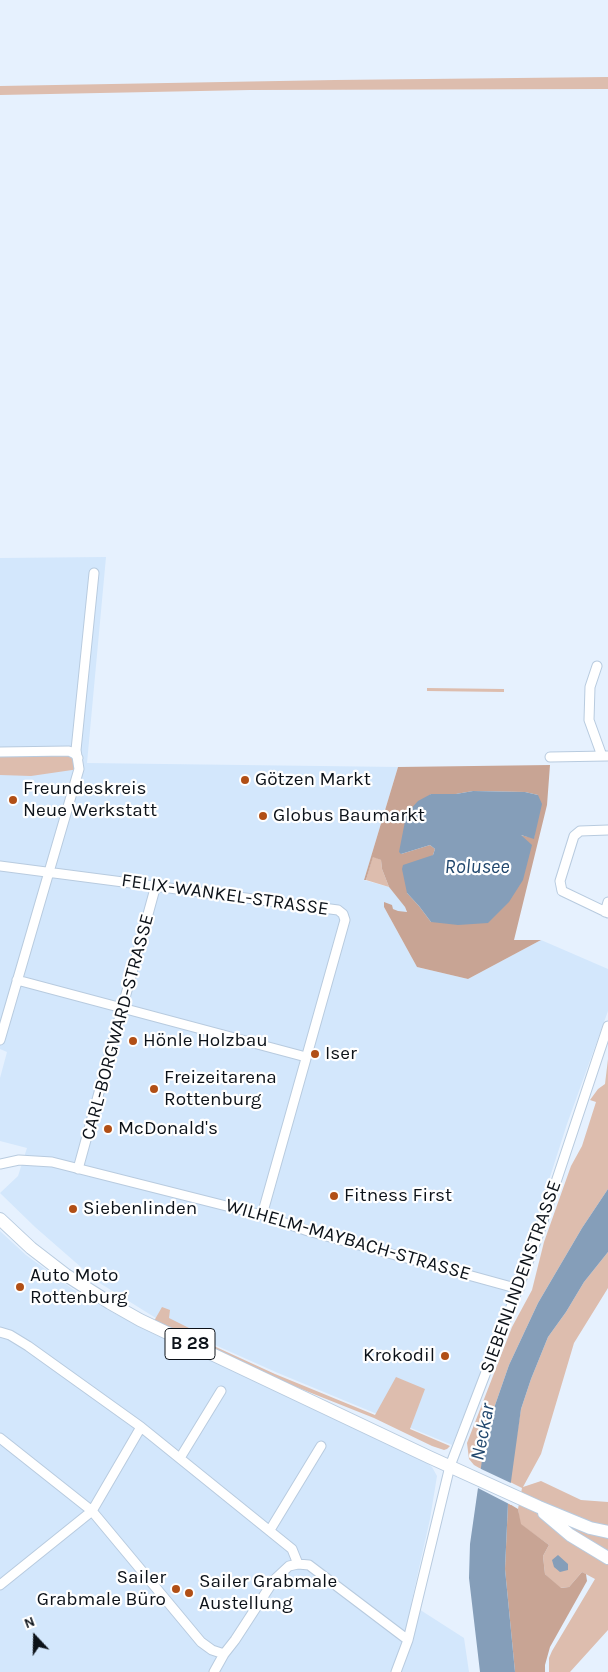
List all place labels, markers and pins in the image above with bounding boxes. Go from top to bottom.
place label: Götzen Markt [255,769,371,791]
marker: Götzen Markt [239,774,251,786]
place label: Freundeskreis Neue Werkstatt [23,778,157,822]
marker: Freundeskreis Neue Werkstatt [7,794,19,806]
place label: Globus Baumarkt [273,805,425,827]
marker: Globus Baumarkt [257,810,269,822]
place label: Hönle Holzbau [143,1030,268,1052]
marker: Hönle Holzbau [127,1035,139,1047]
place label: Iser [325,1043,357,1065]
marker: Iser [309,1048,321,1060]
place label: Freizeitarena Rottenburg [164,1067,277,1111]
marker: Freizeitarena Rottenburg [148,1083,160,1095]
place label: McDonald's [118,1118,218,1140]
marker: McDonald's [102,1123,114,1135]
place label: Fitness First [344,1185,452,1207]
marker: Fitness First [328,1190,340,1202]
place label: Siebenlinden [83,1198,197,1220]
marker: Siebenlinden [67,1203,79,1215]
place label: Auto Moto Rottenburg [30,1265,128,1309]
marker: Auto Moto Rottenburg [14,1281,26,1293]
place label: Krokodil [363,1345,435,1367]
marker: Krokodil [439,1350,451,1362]
place label: Sailer Grabmale Büro [37,1567,166,1611]
place label: Sailer Grabmale Austellung [199,1571,337,1615]
marker: Sailer Grabmale Büro [170,1583,182,1595]
marker: Sailer Grabmale Austellung [183,1587,195,1599]

